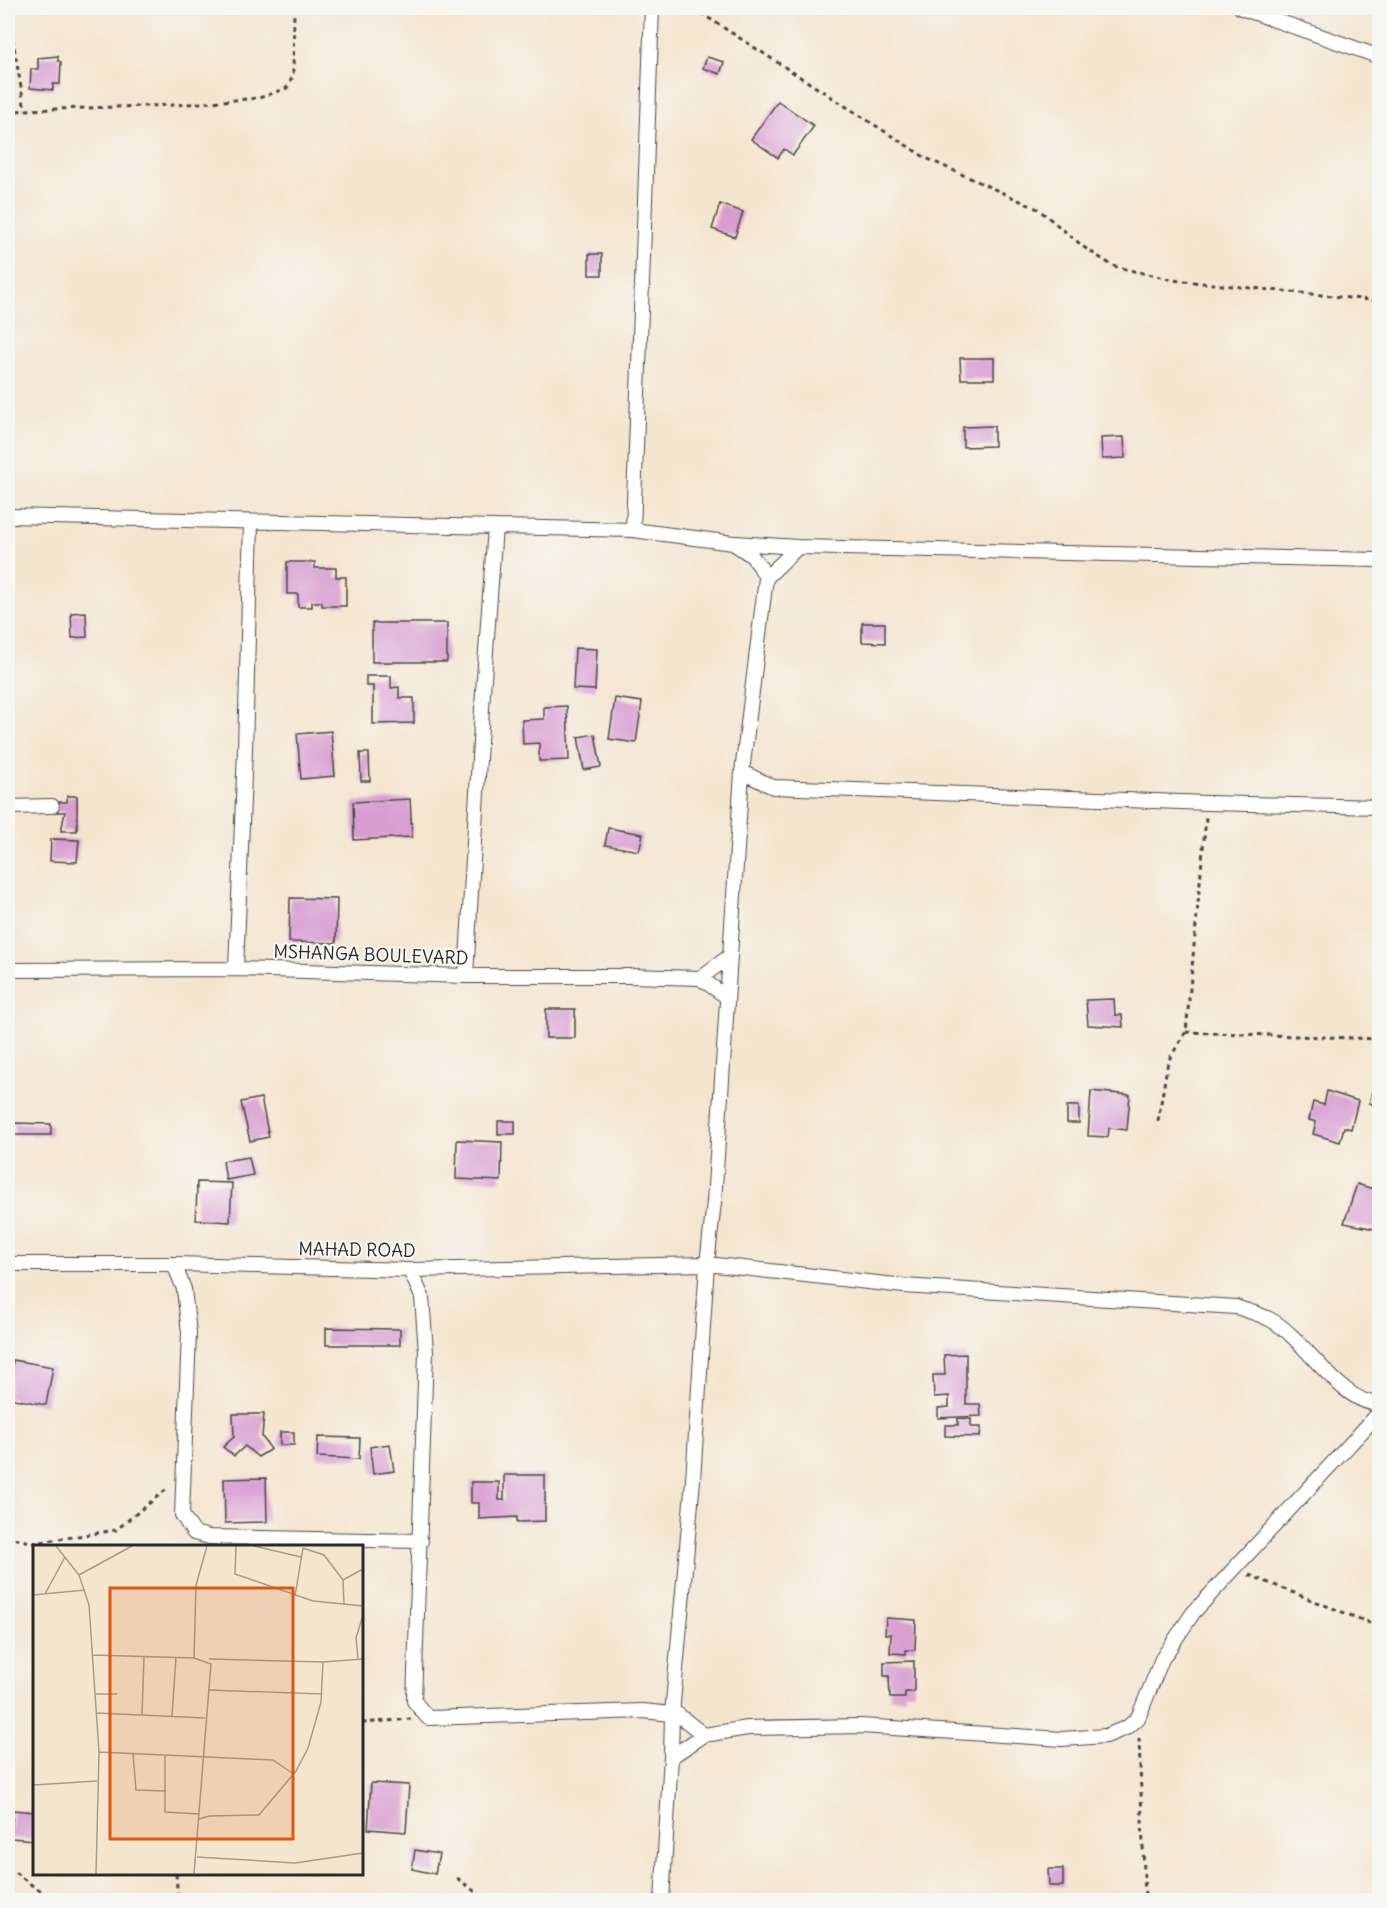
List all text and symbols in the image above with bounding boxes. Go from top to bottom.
street label: MSHANGA BOULEVARD [273,940,469,969]
street label: MAHAD ROAD [298,1237,416,1262]
inset map [33,1545,363,1875]

